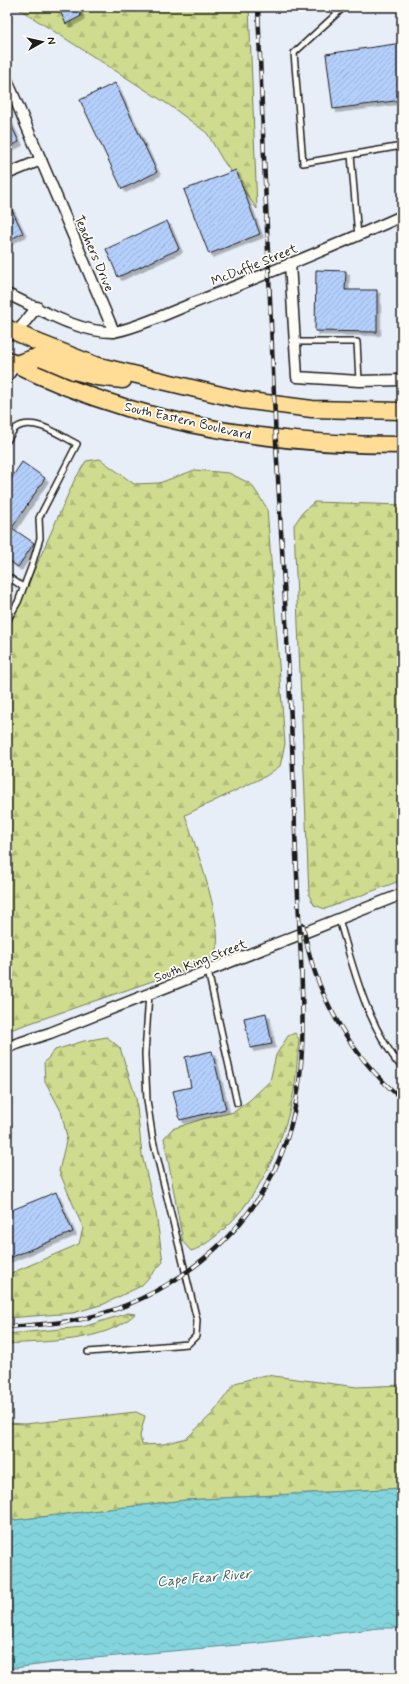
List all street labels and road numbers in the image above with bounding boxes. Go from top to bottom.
street label: Teachers Drive [70,213,117,295]
street label: McDuffie Street [209,240,301,290]
street label: South Eastern Boulevard [123,399,253,444]
street label: South King Street [152,936,250,988]

